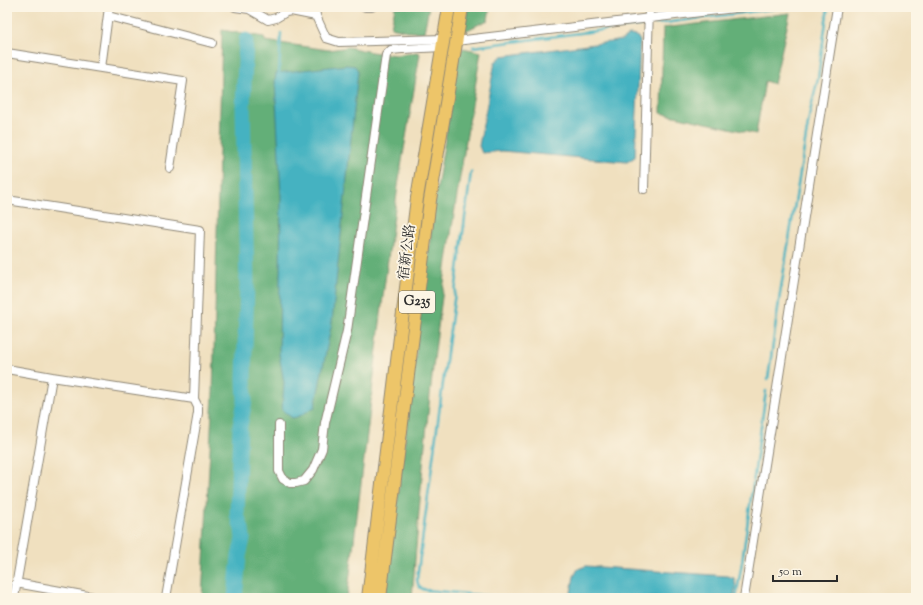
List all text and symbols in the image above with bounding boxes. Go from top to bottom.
street label: 宿新公路 [395,223,421,281]
road number: G235 [399,291,435,313]
scale bar [773,557,837,583]
text: 50 m [778,563,802,581]

